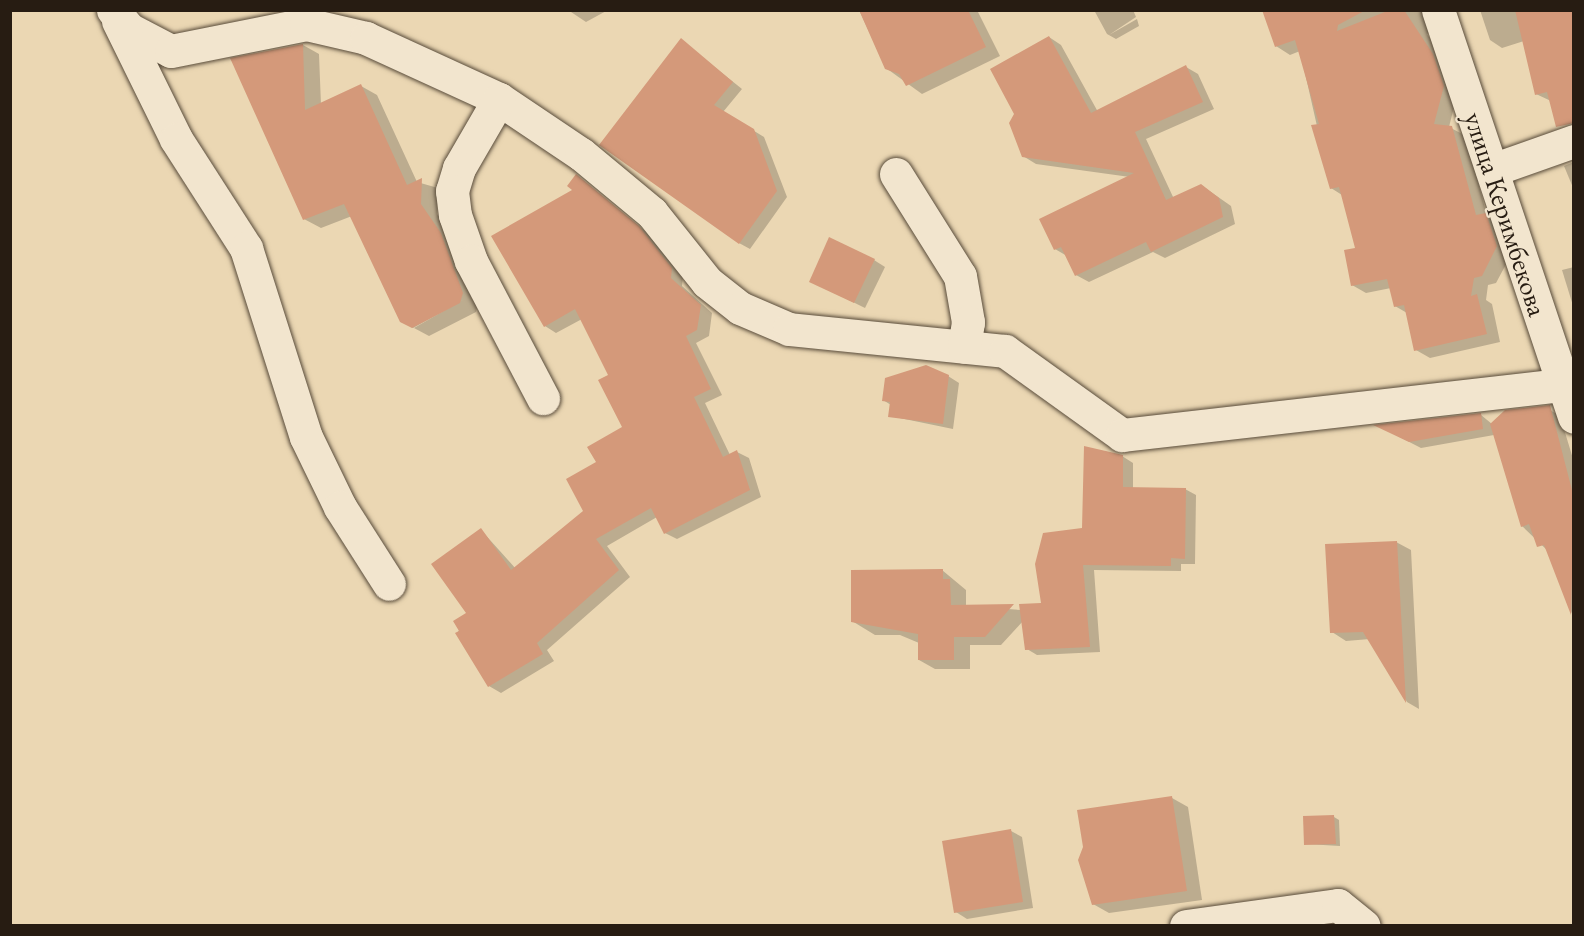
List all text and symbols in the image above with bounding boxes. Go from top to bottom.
street label: улица Керимбекова [1458,108,1554,320]

